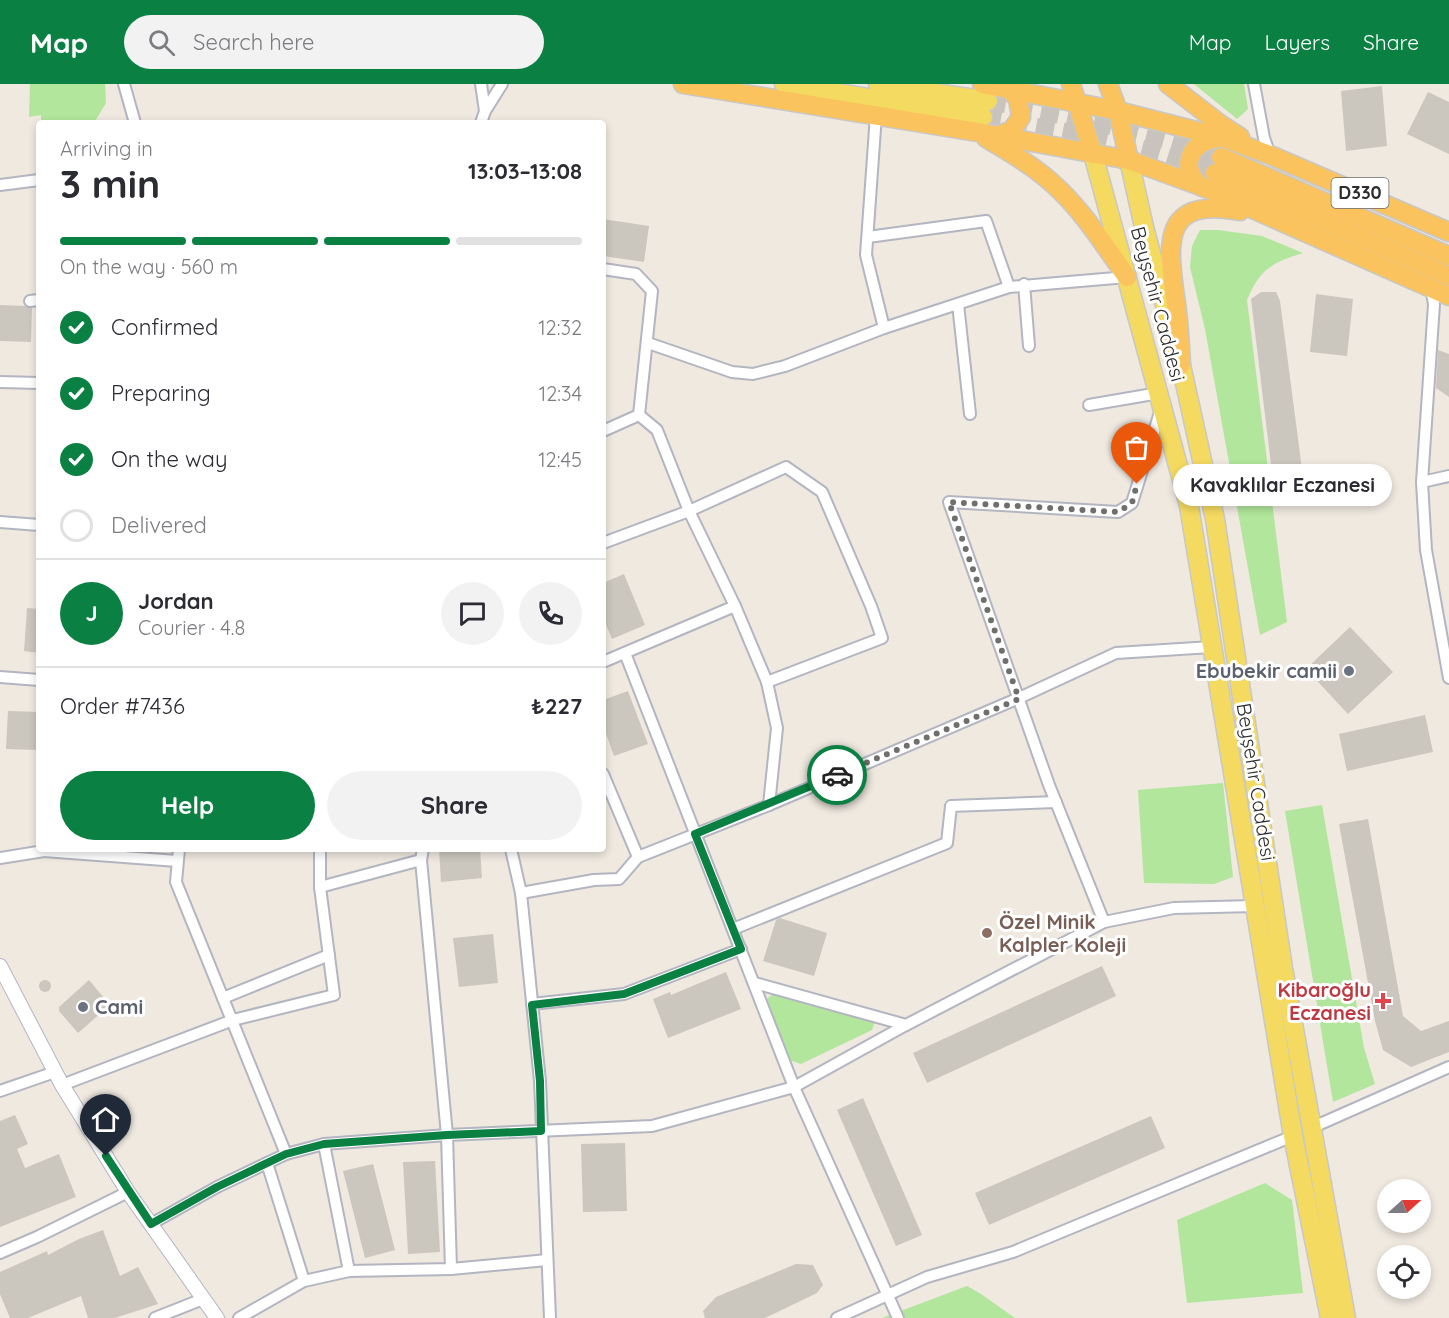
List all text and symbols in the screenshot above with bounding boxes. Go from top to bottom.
search box [124,15,544,69]
text: Map [30,25,88,60]
icon: search [145,26,178,59]
text: Search here [193,28,315,56]
text: Map [1189,29,1232,55]
text: Layers [1265,29,1330,55]
text: Share [1363,29,1419,55]
text: Arriving in [60,136,153,161]
text: 13:03–13:08 [468,157,582,185]
text: 3 min [60,159,160,208]
road number: D330 [1332,178,1388,208]
street label: Beyşehir Caddesi [1126,224,1191,384]
text: On the way · 560 m [60,254,238,279]
icon: check [60,311,93,344]
text: Confirmed [111,313,218,341]
text: 12:32 [538,315,582,340]
icon: check [60,377,93,410]
text: Preparing [111,379,211,407]
text: 12:34 [539,381,582,406]
pin [1111,422,1162,484]
icon: bag [1120,431,1153,464]
icon: check [60,443,93,476]
text: On the way [111,445,227,473]
text: 12:45 [538,447,582,472]
callout: Kavaklılar Eczanesi [1173,463,1392,505]
text: Kavaklılar Eczanesi [1190,472,1375,497]
text: Delivered [111,511,207,539]
button: chat [441,582,504,645]
button: phone [519,582,582,645]
text: Jordan [138,587,214,615]
text: J [85,599,98,627]
text: Courier · 4.8 [138,615,245,640]
place label: Ebubekir camii [1196,658,1337,683]
marker: Ebubekir camii [1342,664,1356,678]
text: Order #7436 [60,692,185,720]
text: ₺227 [531,692,582,720]
street label: Beyşehir Caddesi [1232,701,1281,863]
courier [807,745,867,805]
icon: car [821,759,854,792]
button: Help [60,771,315,840]
button: Share [327,771,582,840]
place label: Özel Minik Kalpler Koleji [999,909,1126,957]
marker: Özel Minik Kalpler Koleji [980,926,994,940]
place label: Kibaroğlu Eczanesi [1278,977,1371,1025]
place label: Cami [95,994,143,1019]
marker: Kibaroğlu Eczanesi [1376,994,1390,1008]
marker: Cami [76,1000,90,1014]
pin [80,1094,131,1156]
icon: home [89,1103,122,1136]
north arrow [1377,1179,1431,1233]
map controls [1377,1179,1431,1299]
button: locate [1377,1245,1431,1299]

